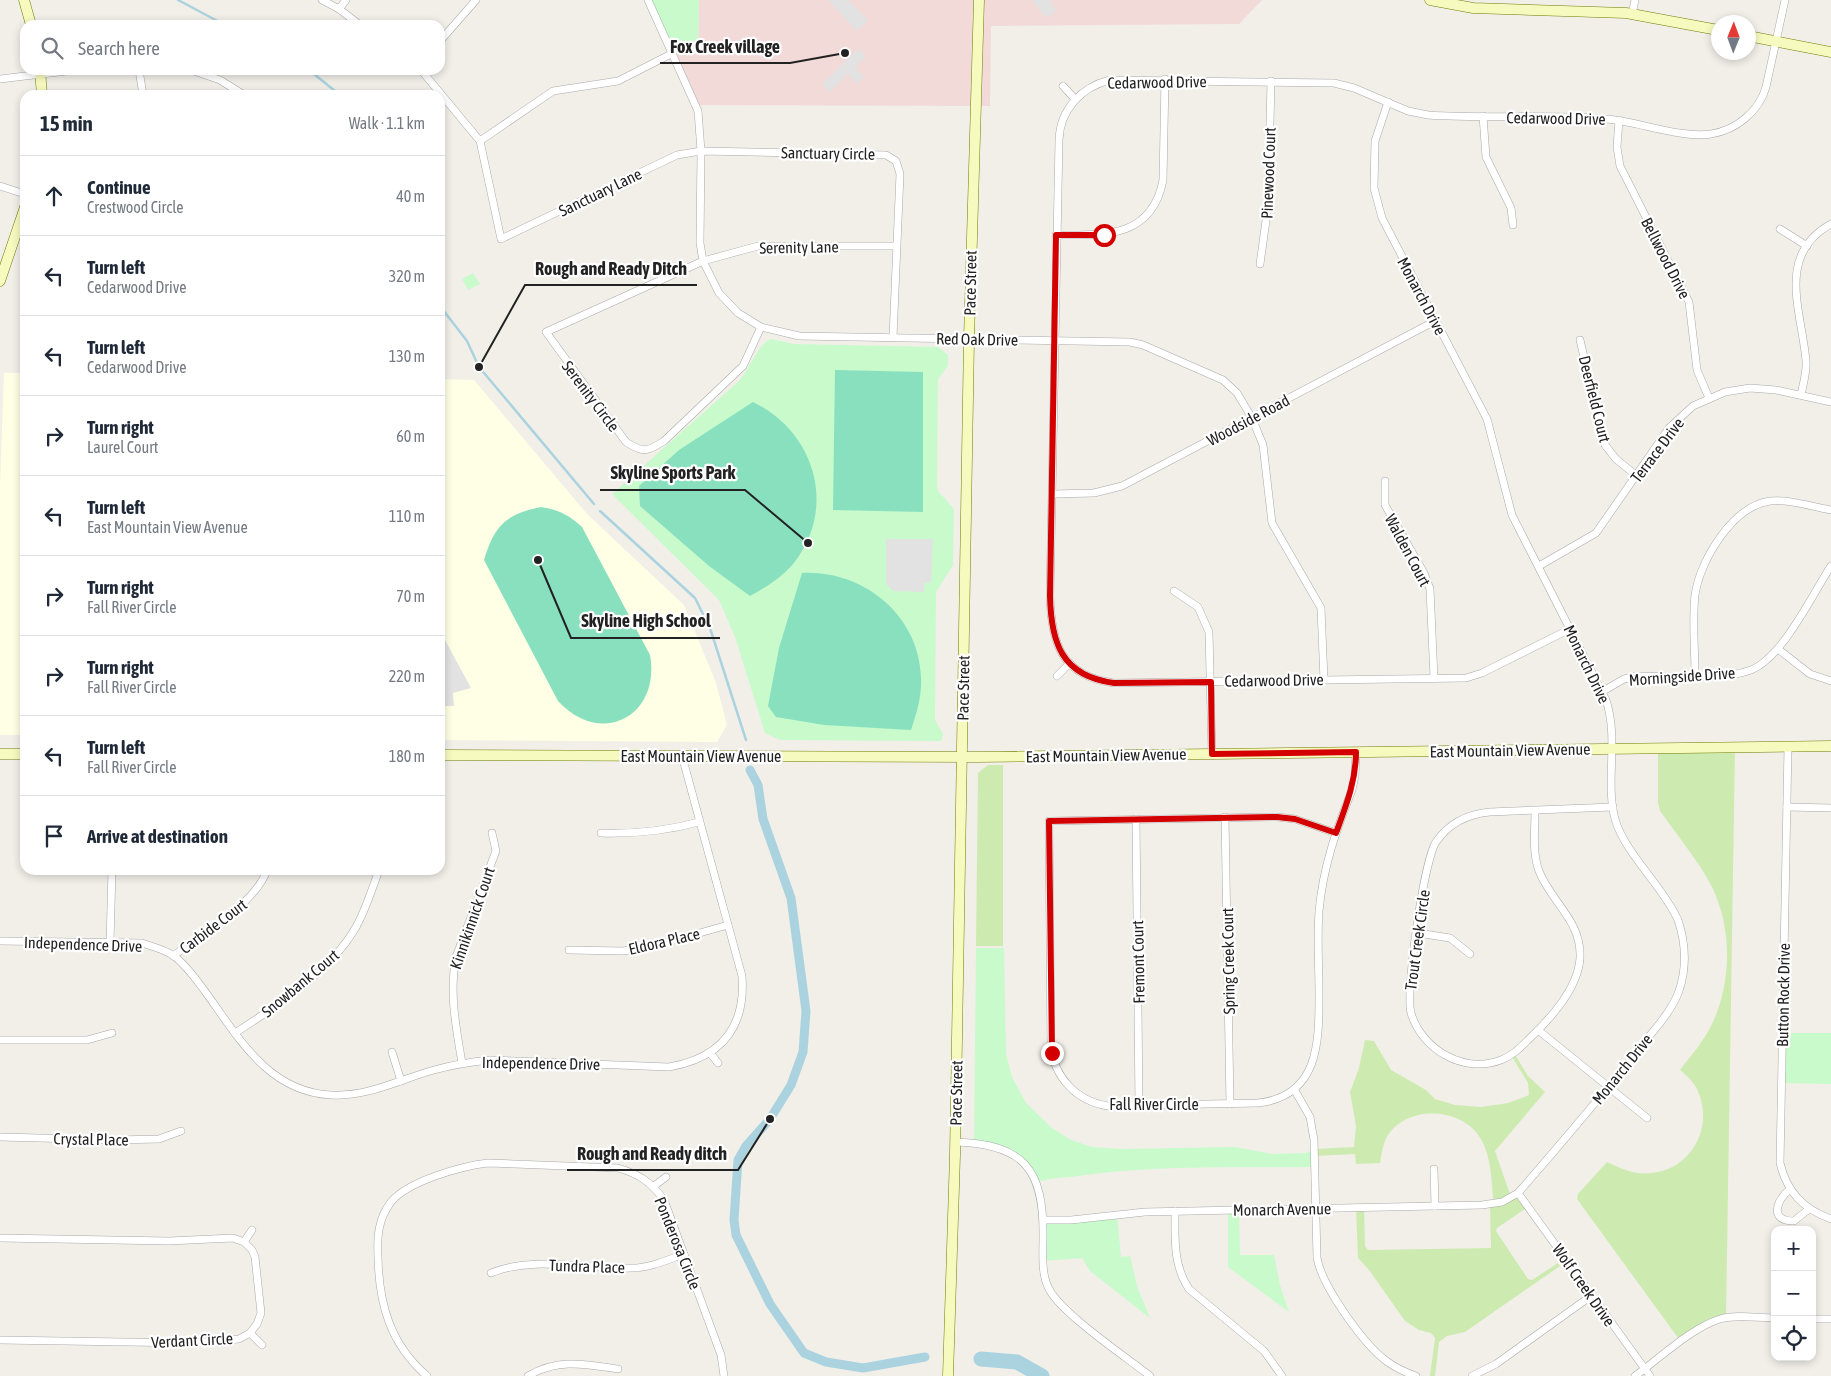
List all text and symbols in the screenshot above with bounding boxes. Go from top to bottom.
north arrow [1711,15,1756,60]
search box [20,20,445,75]
callout: Fox Creek village [660,30,790,63]
icon: search [38,34,66,62]
text: Fox Creek village [670,36,780,57]
text: Search here [78,37,160,59]
street label: Cedarwood Drive [1107,72,1207,92]
street label: Cedarwood Drive [1506,108,1606,128]
text: 15 min [40,111,93,135]
text: Walk · 1.1 km [349,114,425,132]
street label: Pinewood Court [1257,126,1279,219]
street label: Sanctuary Circle [781,143,875,164]
street label: Sanctuary Lane [556,164,645,221]
text: Continue [87,176,151,198]
icon: ahead [40,182,68,210]
text: 40 m [396,187,425,205]
text: Crestwood Circle [87,198,184,216]
street label: Bellwood Drive [1638,215,1694,301]
route start [1093,224,1116,247]
street label: Serenity Lane [759,237,839,258]
street label: Pace Street [960,250,980,316]
callout: Rough and Ready Ditch [525,252,697,285]
street label: Monarch Drive [1394,254,1450,338]
text: Turn left [87,256,145,278]
text: Rough and Ready Ditch [535,258,687,279]
icon: left [40,262,68,290]
text: 320 m [389,267,425,285]
text: Cedarwood Drive [87,278,186,296]
street label: Red Oak Drive [936,329,1018,349]
text: Turn left [87,336,145,358]
icon: left [40,342,68,370]
text: 130 m [389,347,425,365]
street label: Deerfield Court [1576,354,1615,445]
street label: Serenity Circle [558,357,623,435]
text: Cedarwood Drive [87,358,186,376]
street label: Woodside Road [1204,391,1292,449]
street label: Terrace Drive [1627,414,1687,486]
text: Turn right [87,416,154,438]
icon: right [40,422,68,450]
text: 60 m [396,427,425,445]
text: Laurel Court [87,438,158,456]
callout: Skyline Sports Park [600,457,745,490]
text: Skyline Sports Park [611,462,737,483]
text: Turn left [87,496,145,518]
icon: left [40,502,68,530]
text: 110 m [389,507,425,525]
street label: Walden Court [1381,511,1435,589]
text: East Mountain View Avenue [87,518,248,536]
text: Turn right [87,576,154,598]
icon: right [40,582,68,610]
text: 70 m [396,587,425,605]
text: Fall River Circle [87,598,176,616]
callout: Skyline High School [571,605,720,638]
text: Skyline High School [581,610,711,631]
street label: Monarch Drive [1560,622,1614,706]
street label: Pace Street [953,655,973,721]
text: Turn right [87,656,154,678]
icon: right [40,662,68,690]
street label: Morningside Drive [1628,663,1736,690]
text: 220 m [389,667,425,685]
street label: Cedarwood Drive [1224,670,1324,690]
text: Fall River Circle [87,678,176,696]
text: Turn left [87,736,145,758]
street label: East Mountain View Avenue [1429,740,1591,760]
icon: left [40,742,68,770]
street label: East Mountain View Avenue [1025,745,1187,765]
text: 180 m [389,747,425,765]
street label: East Mountain View Avenue [621,747,781,765]
text: Fall River Circle [87,758,176,776]
icon: arrive [40,822,68,850]
text: Arrive at destination [87,825,228,847]
street label: Kinnikinnick Court [446,864,498,971]
street label: Trout Creek Circle [1401,889,1433,991]
street label: Carbide Court [176,895,250,957]
street label: Spring Creek Court [1218,907,1239,1015]
street label: Fremont Court [1128,920,1148,1004]
street label: Eldora Place [627,924,701,958]
street label: Independence Drive [24,933,142,956]
street label: Button Rock Drive [1773,943,1793,1047]
street label: Snowbank Court [258,945,342,1020]
street label: Monarch Drive [1588,1030,1656,1108]
route end [1041,1042,1064,1065]
street label: Independence Drive [482,1053,600,1074]
street label: Pace Street [946,1060,966,1126]
street label: Fall River Circle [1109,1095,1199,1113]
street label: Crystal Place [53,1129,129,1150]
callout: Rough and Ready ditch [567,1137,738,1170]
text: Rough and Ready ditch [577,1143,727,1164]
street label: Ponderosa Circle [651,1194,705,1292]
street label: Monarch Avenue [1233,1199,1331,1219]
map controls [1771,1226,1816,1361]
button: + [1771,1226,1816,1271]
street label: Wolf Creek Drive [1549,1240,1619,1330]
street label: Tundra Place [549,1256,625,1276]
button: − [1771,1271,1816,1316]
button: locate [1771,1316,1816,1361]
street label: Verdant Circle [151,1329,233,1351]

